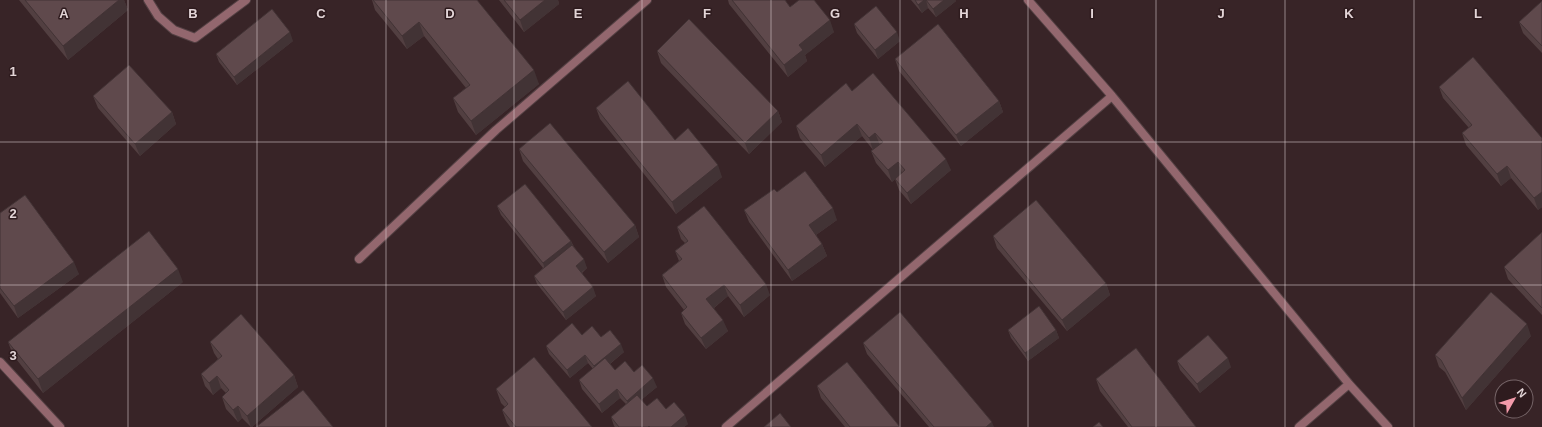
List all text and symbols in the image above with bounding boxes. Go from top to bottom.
text: A [59,6,69,21]
text: B [188,6,198,21]
text: C [316,6,326,21]
text: D [445,6,455,21]
text: E [574,6,583,21]
text: F [703,6,711,21]
text: G [830,6,840,21]
text: H [959,6,969,21]
text: I [1090,6,1094,21]
text: J [1217,6,1225,21]
text: K [1344,6,1354,21]
text: L [1474,6,1482,21]
text: 1 [9,64,17,79]
text: 2 [9,206,17,221]
text: 3 [9,348,17,363]
north arrow [1494,379,1534,419]
text: N [1515,386,1529,400]

